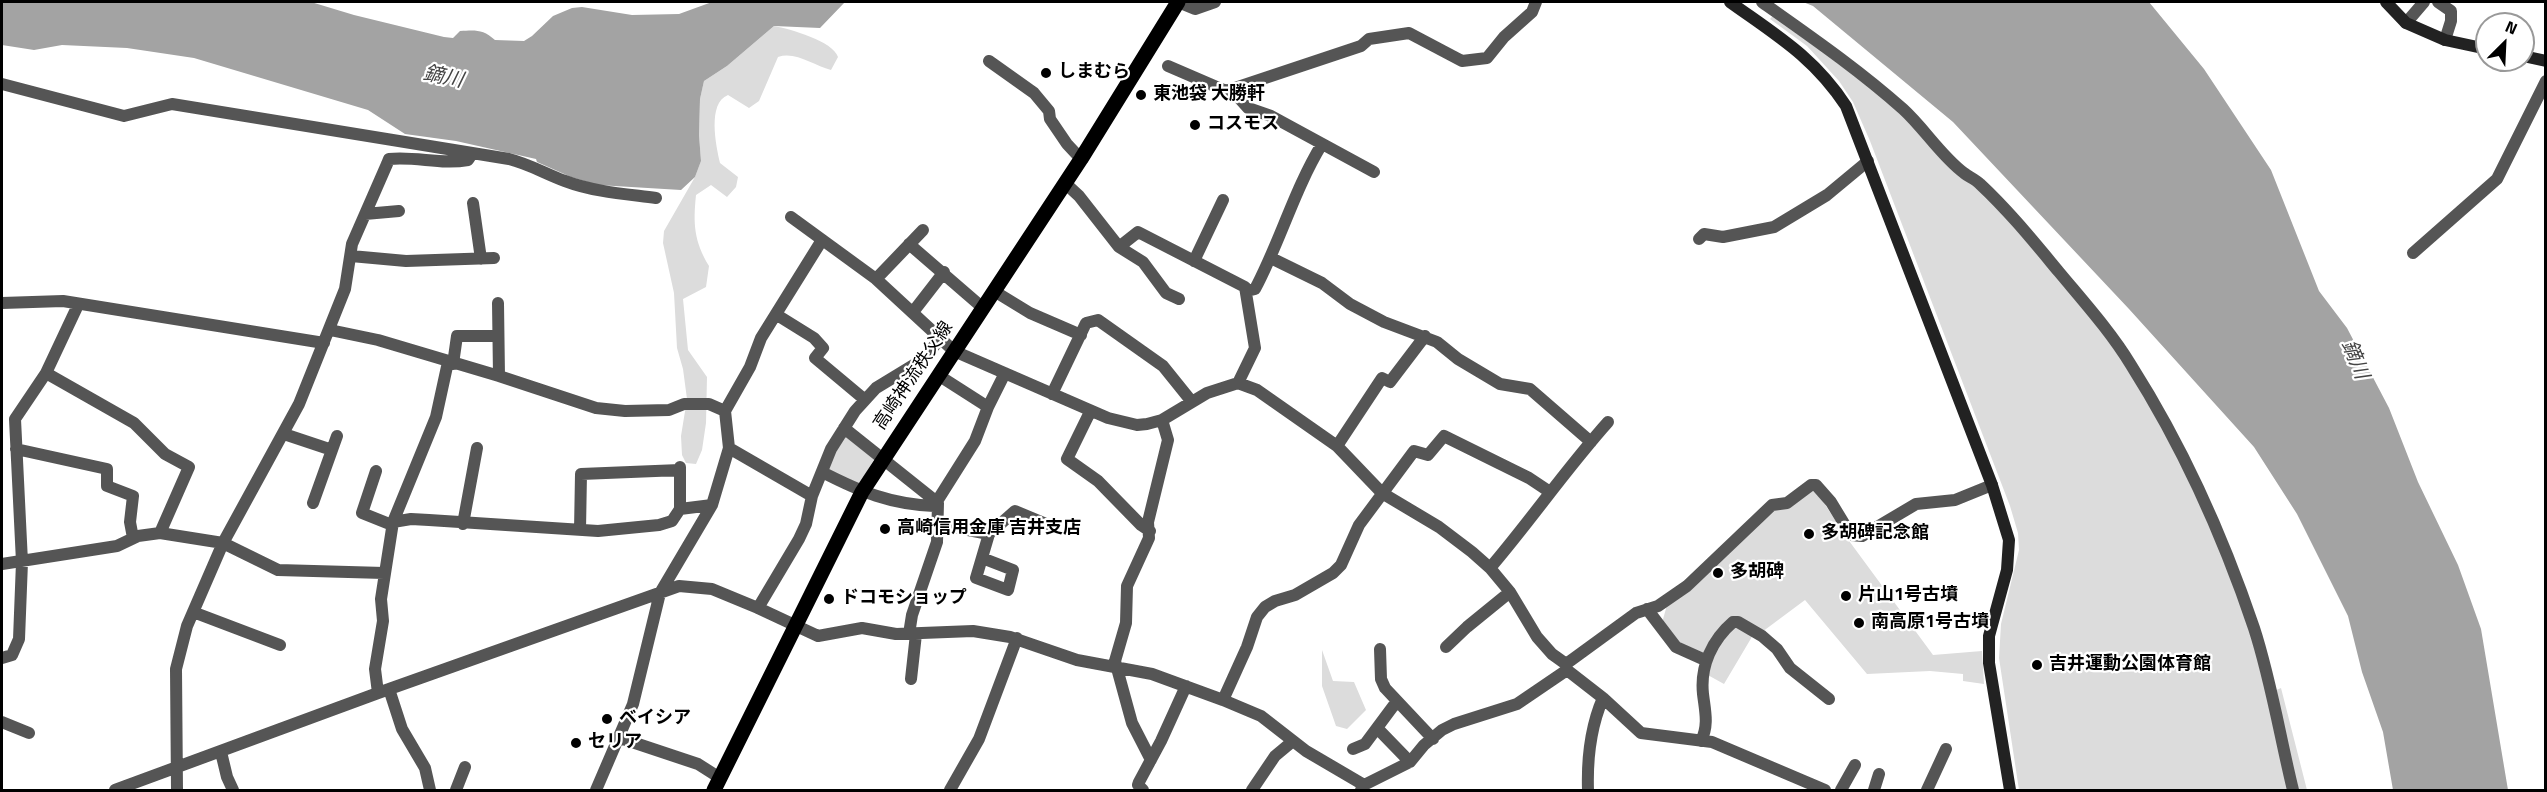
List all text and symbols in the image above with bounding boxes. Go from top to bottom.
north arrow [2475,12,2535,72]
text: N [2502,14,2521,41]
water label: 鏑川 [421,62,465,94]
place label: しまむら [1058,62,1130,84]
marker: しまむら [1039,66,1053,80]
place label: 東池袋 大勝軒 [1153,84,1265,106]
marker: 東池袋 大勝軒 [1134,88,1148,102]
place label: コスモス [1207,114,1279,136]
marker: コスモス [1188,118,1202,132]
street label: 高崎神流秩父線 [870,318,958,434]
water label: 鏑川 [2335,337,2373,383]
place label: 高崎信用金庫 吉井支店 [897,518,1081,540]
marker: 高崎信用金庫 吉井支店 [878,522,892,536]
place label: 多胡碑記念館 [1821,523,1929,545]
marker: 多胡碑記念館 [1802,527,1816,541]
place label: 多胡碑 [1730,562,1784,584]
marker: 多胡碑 [1711,566,1725,580]
place label: 片山1号古墳 [1858,585,1958,607]
place label: ドコモショップ [841,588,967,610]
marker: 片山1号古墳 [1839,589,1853,603]
marker: ドコモショップ [822,592,836,606]
place label: 南高原1号古墳 [1871,612,1989,634]
marker: 南高原1号古墳 [1852,616,1866,630]
place label: 吉井運動公園体育館 [2049,654,2211,676]
marker: 吉井運動公園体育館 [2030,658,2044,672]
place label: ベイシア [619,708,691,730]
marker: ベイシア [600,712,614,726]
place label: セリア [588,732,642,754]
marker: セリア [569,736,583,750]

